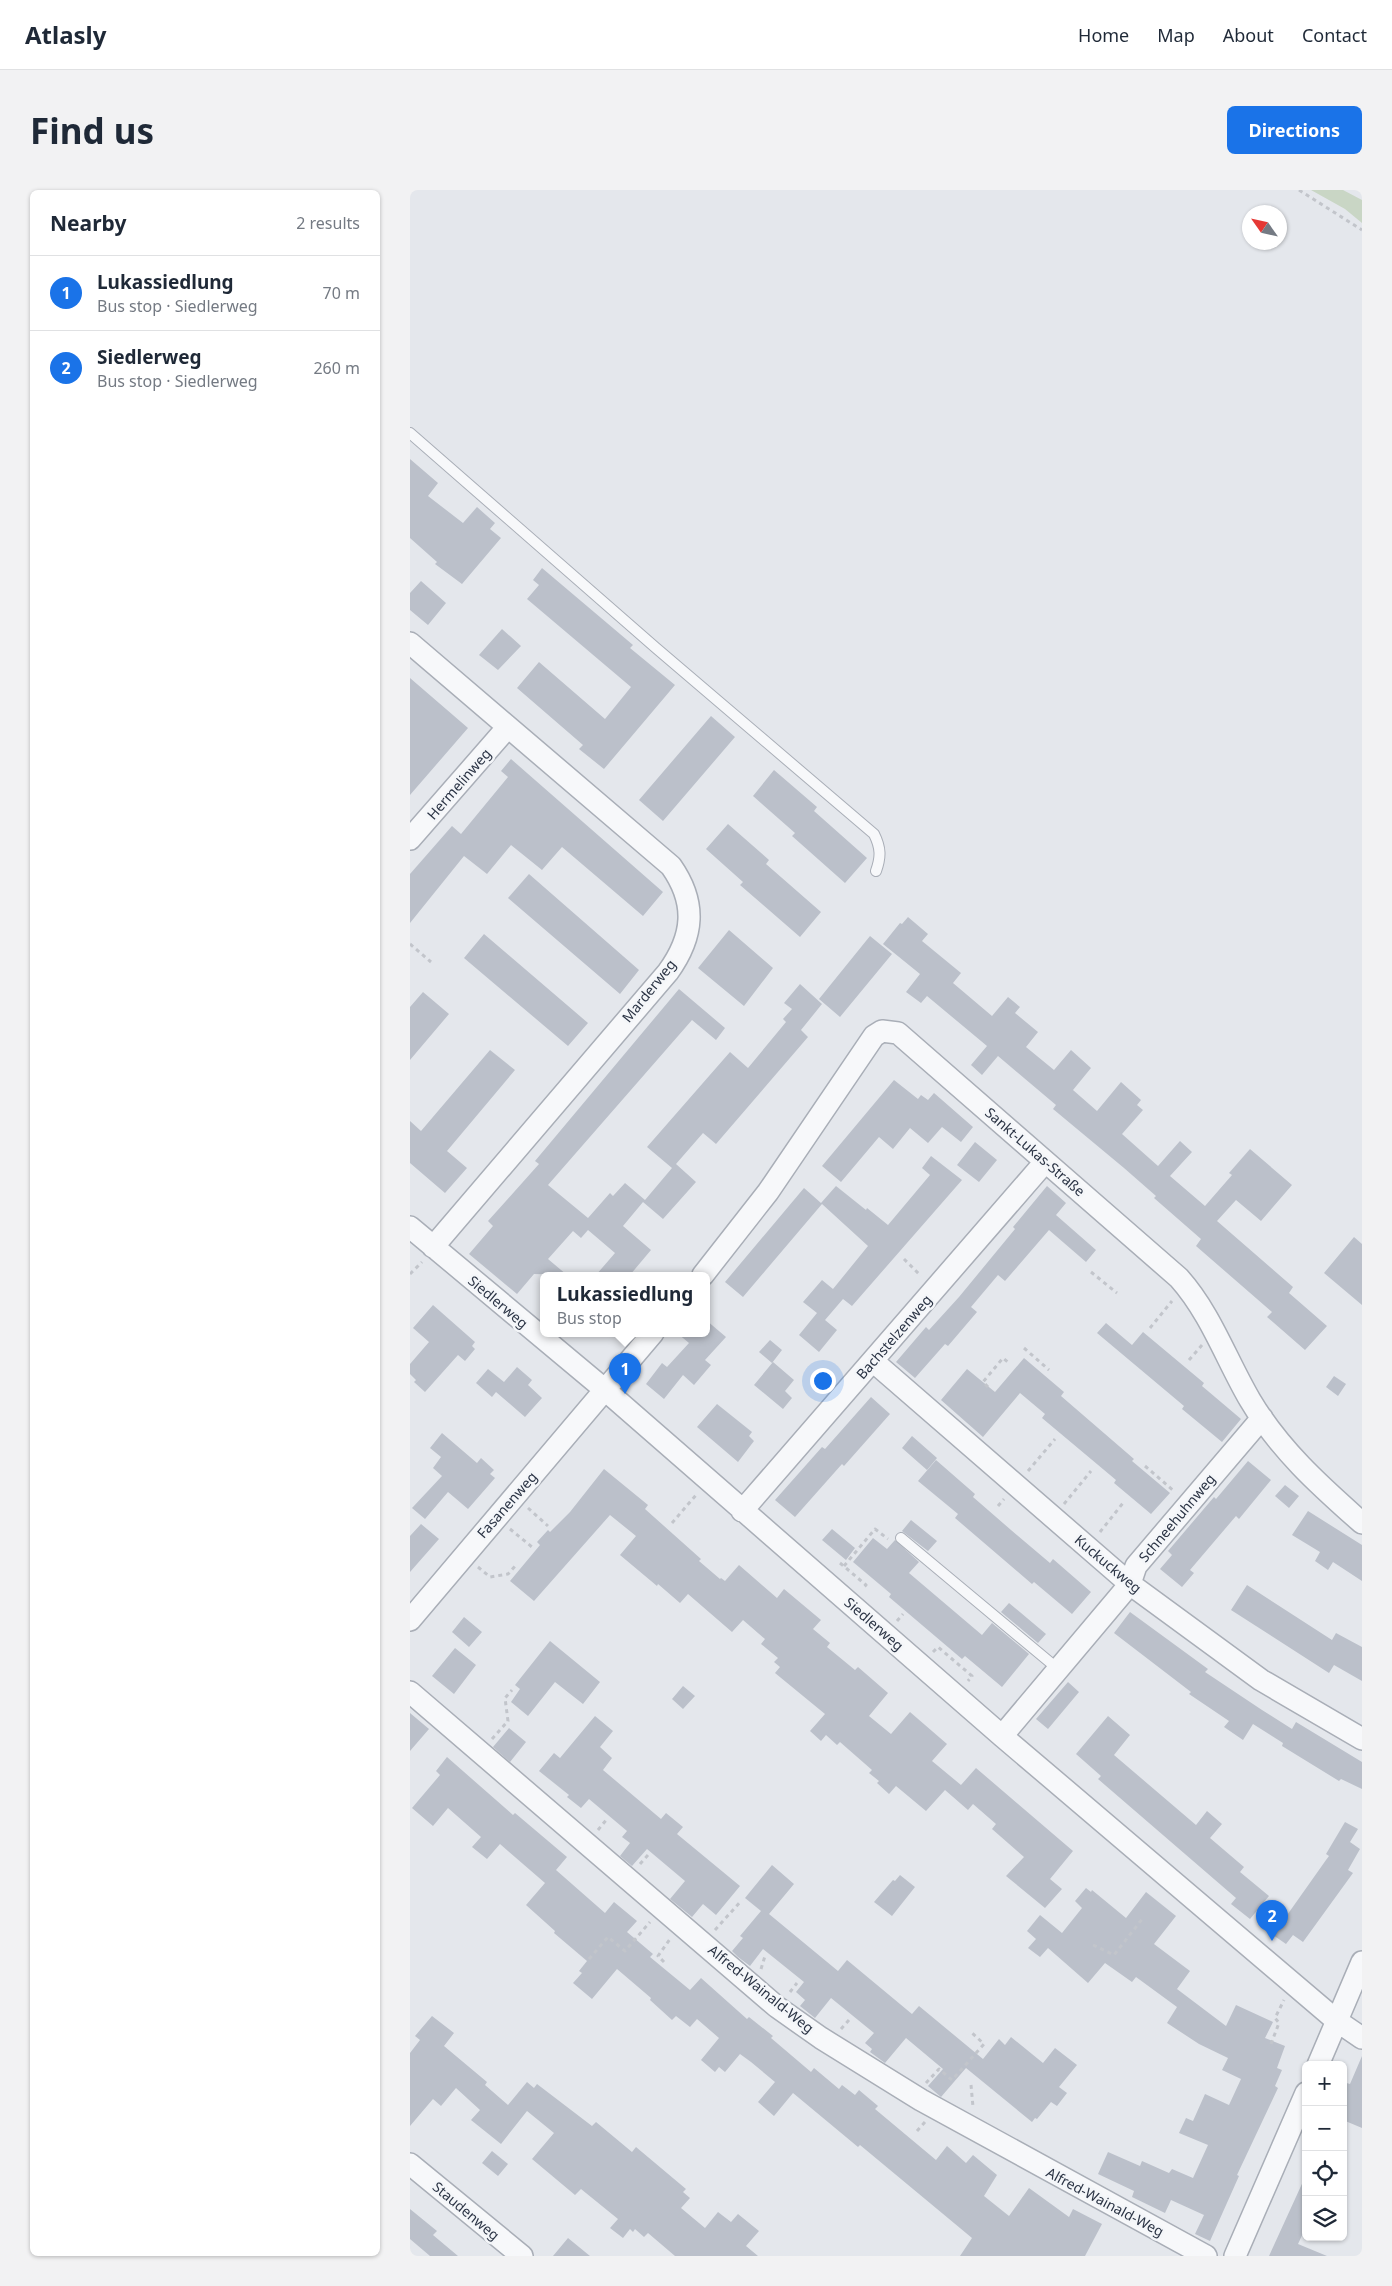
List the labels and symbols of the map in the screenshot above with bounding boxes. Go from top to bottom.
north arrow [1242,205,1287,250]
street label: Hermelinweg [422,744,495,823]
street label: Marderweg [617,955,680,1026]
street label: Sankt-Lukas-Straße [981,1103,1089,1200]
street label: Siedlerweg [464,1271,532,1332]
street label: Bachstelzenweg [852,1290,936,1383]
pin: 1 [609,1353,641,1394]
your location [810,1368,836,1394]
street label: Fasanenweg [472,1467,541,1542]
street label: Schneehuhnweg [1134,1470,1219,1566]
street label: Kuckuckweg [1071,1530,1146,1597]
street label: Siedlerweg [841,1593,908,1655]
pin: 2 [1256,1900,1288,1941]
street label: Alfred-Wainald-Weg [705,1940,818,2037]
street label: Alfred-Wainald-Weg [1043,2163,1167,2241]
street label: Staudenweg [429,2177,504,2244]

